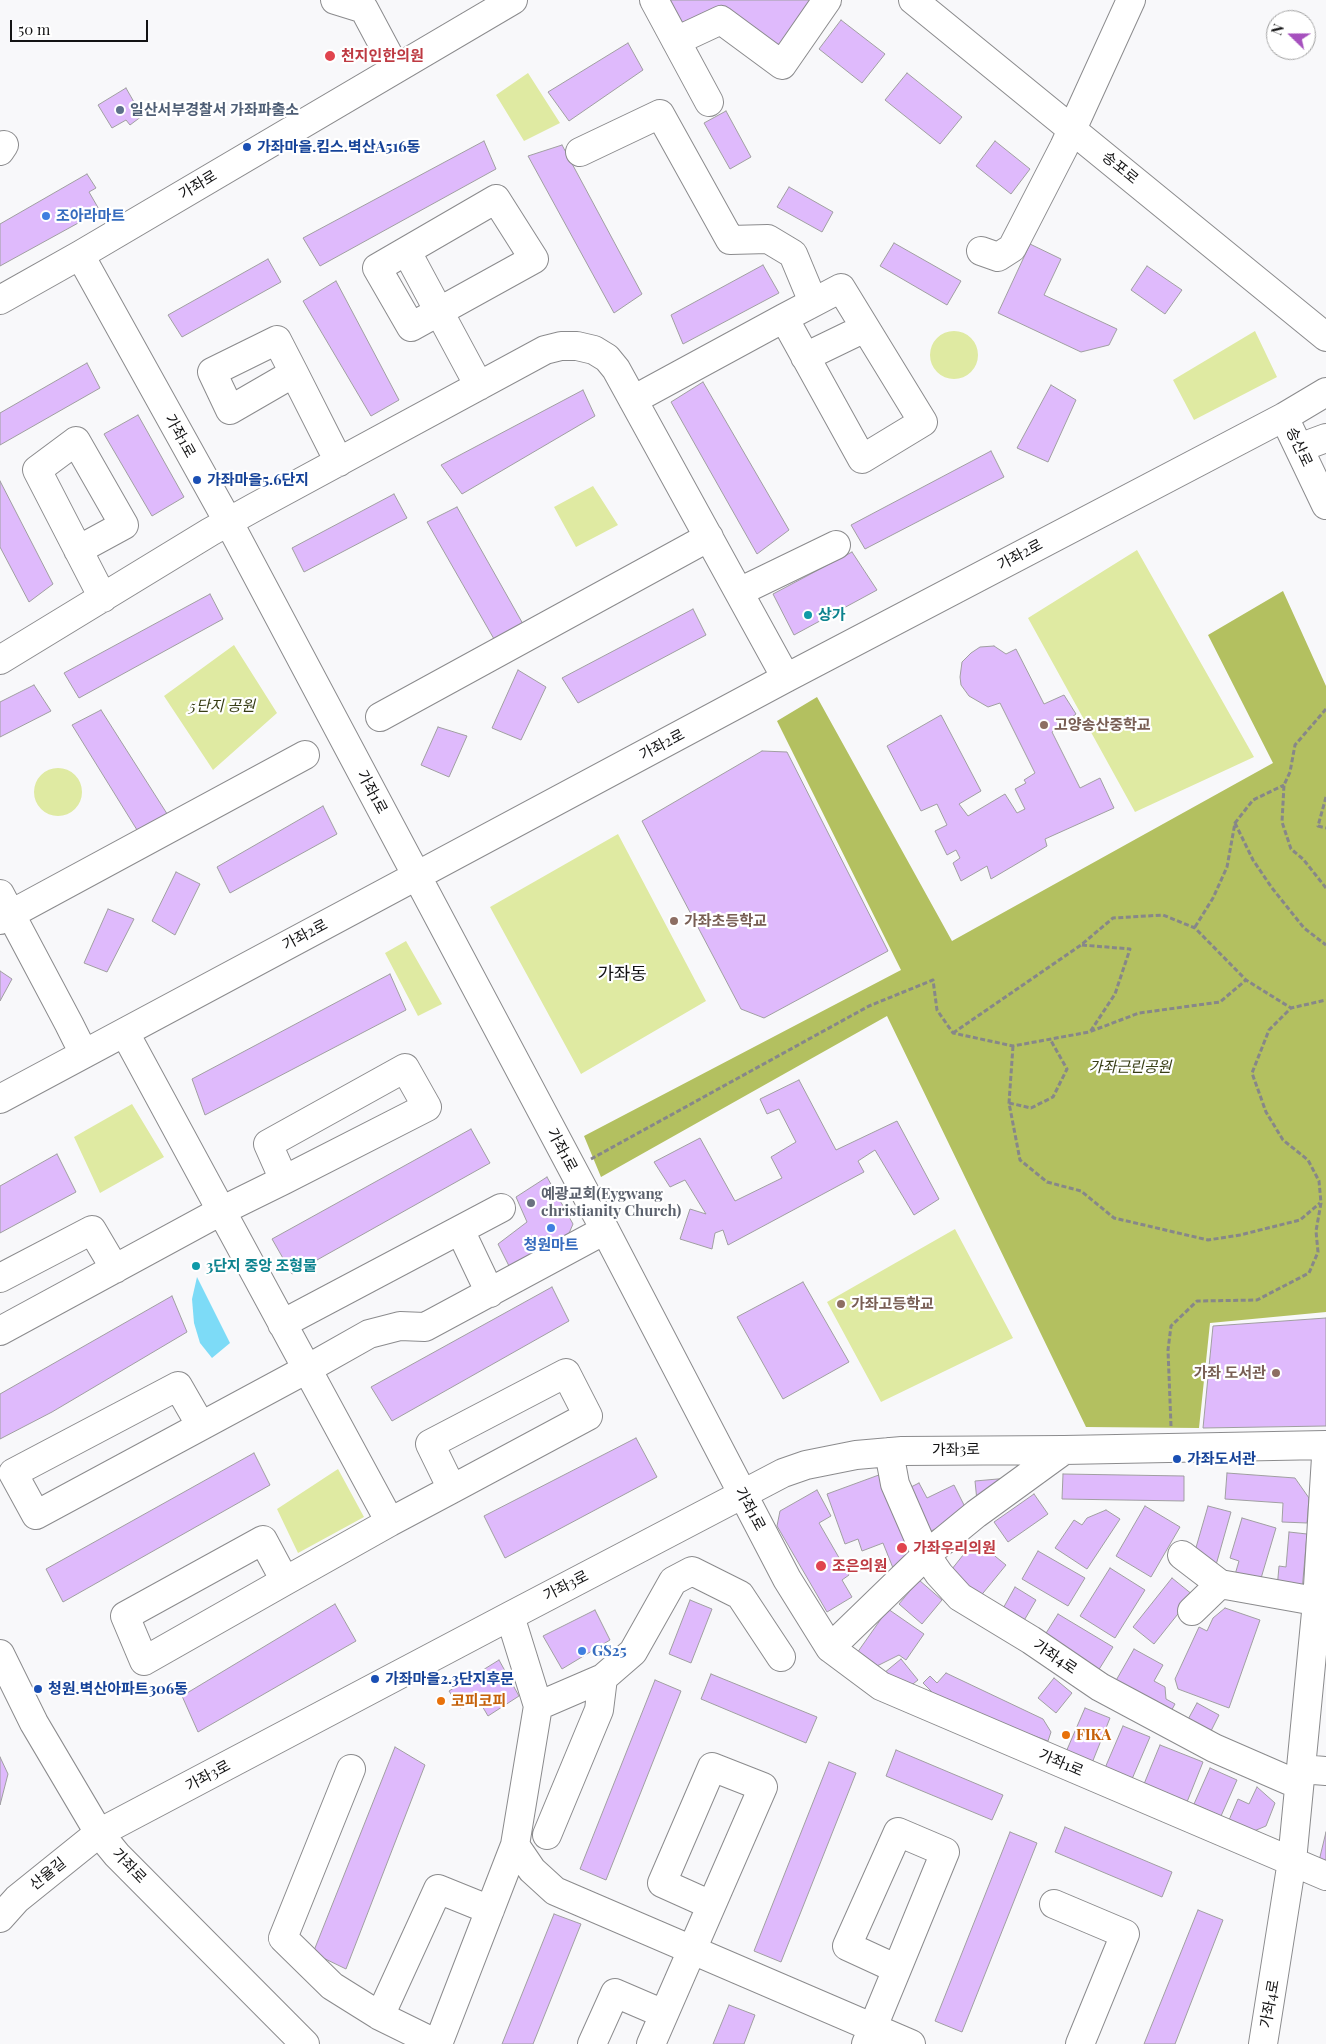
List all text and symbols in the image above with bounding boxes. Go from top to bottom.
scale bar [12,10,150,42]
north arrow [1266,10,1316,60]
text: 50 m [18,19,50,39]
text: N [1267,21,1288,38]
place label: 천지인한의원 [341,47,424,65]
marker: 천지인한의원 [323,49,337,63]
place label: 일산서부경찰서 가좌파출소 [130,101,299,119]
marker: 일산서부경찰서 가좌파출소 [114,104,126,116]
place label: 가좌마을.킴스.벽산A516동 [257,138,420,156]
marker: 가좌마을.킴스.벽산A516동 [241,141,253,153]
street label: 송포로 [1098,148,1142,188]
street label: 가좌로 [176,167,220,203]
place label: 조아라마트 [56,207,125,225]
marker: 조아라마트 [40,210,52,222]
street label: 가좌1로 [161,411,199,461]
street label: 송산로 [1282,424,1316,470]
place label: 가좌마을5.6단지 [207,471,309,489]
marker: 가좌마을5.6단지 [191,474,203,486]
street label: 가좌2로 [994,536,1046,574]
place label: 상가 [818,606,846,624]
marker: 상가 [802,609,814,621]
park label: 5단지 공원 [189,697,255,715]
place label: 고양송산중학교 [1054,716,1151,734]
marker: 고양송산중학교 [1038,719,1050,731]
street label: 가좌2로 [636,726,688,764]
street label: 가좌1로 [353,767,391,817]
place label: 가좌초등학교 [684,912,767,930]
marker: 가좌초등학교 [668,915,680,927]
street label: 가좌2로 [279,916,331,954]
district label: 가좌동 [597,963,647,985]
park label: 가좌근린공원 [1089,1058,1171,1076]
street label: 가좌1로 [543,1125,581,1175]
place label: 예광교회(Eygwang christianity Church) [541,1185,681,1220]
marker: 예광교회(Eygwang christianity Church) [525,1197,537,1209]
marker: 청원마트 [545,1222,557,1234]
place label: 청원마트 [523,1236,579,1254]
place label: 3단지 중앙 조형물 [206,1257,317,1275]
marker: 3단지 중앙 조형물 [190,1260,202,1272]
place label: 가좌고등학교 [851,1295,934,1313]
marker: 가좌고등학교 [835,1298,847,1310]
place label: 가좌 도서관 [1194,1364,1266,1382]
marker: 가좌 도서관 [1270,1367,1282,1379]
street label: 가좌3로 [932,1441,980,1459]
place label: 가좌도서관 [1187,1450,1256,1468]
marker: 가좌도서관 [1171,1453,1183,1465]
street label: 가좌1로 [731,1484,769,1534]
place label: 가좌우리의원 [913,1539,996,1557]
marker: 가좌우리의원 [895,1541,909,1555]
place label: 조은의원 [832,1557,887,1575]
marker: 조은의원 [814,1559,828,1573]
street label: 가좌3로 [540,1567,592,1605]
street label: 가좌4로 [1030,1636,1080,1678]
place label: GS25 [592,1642,627,1660]
marker: GS25 [576,1645,588,1657]
place label: 가좌마을2.3단지후문 [385,1670,514,1688]
marker: 가좌마을2.3단지후문 [369,1673,381,1685]
place label: 청원.벽산아파트306동 [48,1680,188,1698]
marker: 청원.벽산아파트306동 [32,1683,44,1695]
place label: 코피코피 [451,1692,506,1710]
marker: 코피코피 [435,1695,447,1707]
place label: FIKA [1076,1726,1111,1744]
marker: FIKA [1060,1729,1072,1741]
street label: 가좌1로 [1036,1746,1086,1780]
street label: 가좌3로 [183,1757,233,1795]
street label: 가좌로 [108,1845,150,1887]
street label: 산율길 [26,1854,70,1894]
street label: 가좌4로 [1257,1978,1283,2030]

